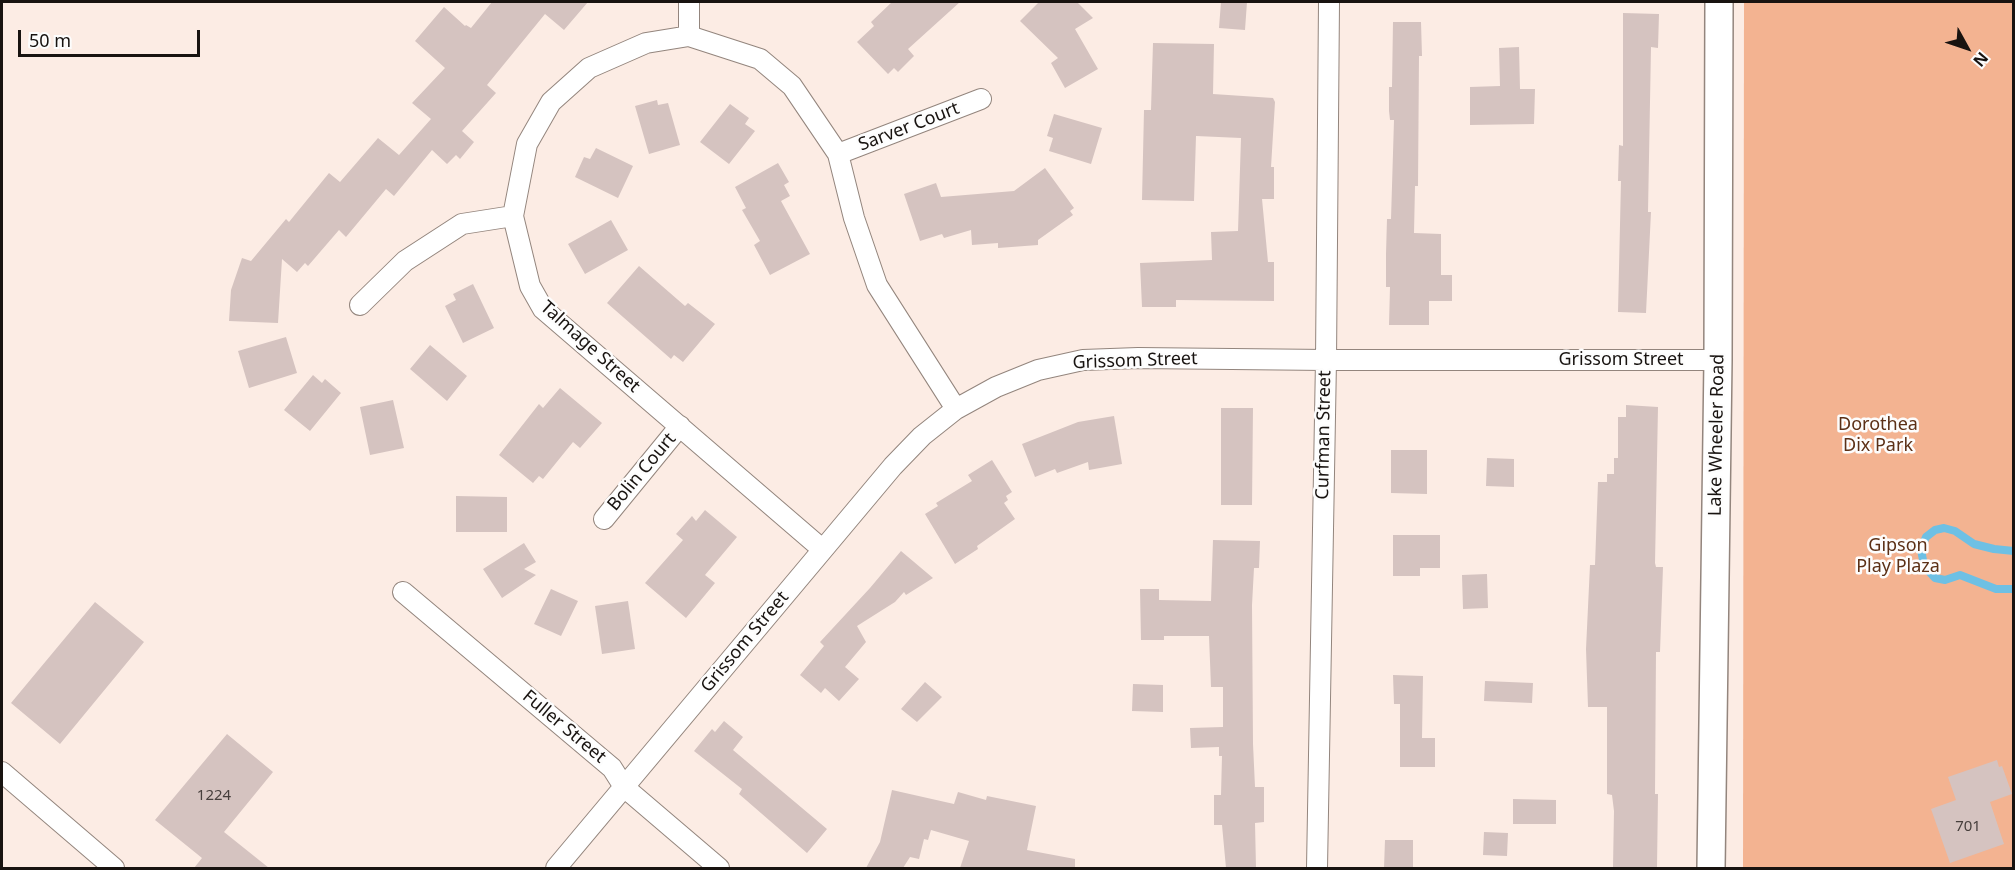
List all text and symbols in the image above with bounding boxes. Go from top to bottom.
scale bar [21,18,202,56]
north arrow [1937,18,1997,78]
text: 50 m [29,28,71,52]
text: N [1968,48,1993,72]
street label: Sarver Court [856,98,962,156]
street label: Talmage Street [536,297,644,397]
street label: Grissom Street [1072,348,1198,374]
street label: Grissom Street [1558,349,1684,371]
street label: Lake Wheeler Road [1705,354,1729,516]
street label: Curfman Street [1312,370,1336,500]
park label: Dorothea Dix Park [1838,414,1918,456]
street label: Bolin Court [603,429,681,515]
park label: Gipson Play Plaza [1856,535,1940,578]
street label: Grissom Street [697,587,793,697]
street label: Fuller Street [518,686,610,768]
house number: 1224 [197,787,231,805]
house number: 701 [1955,818,1981,836]

